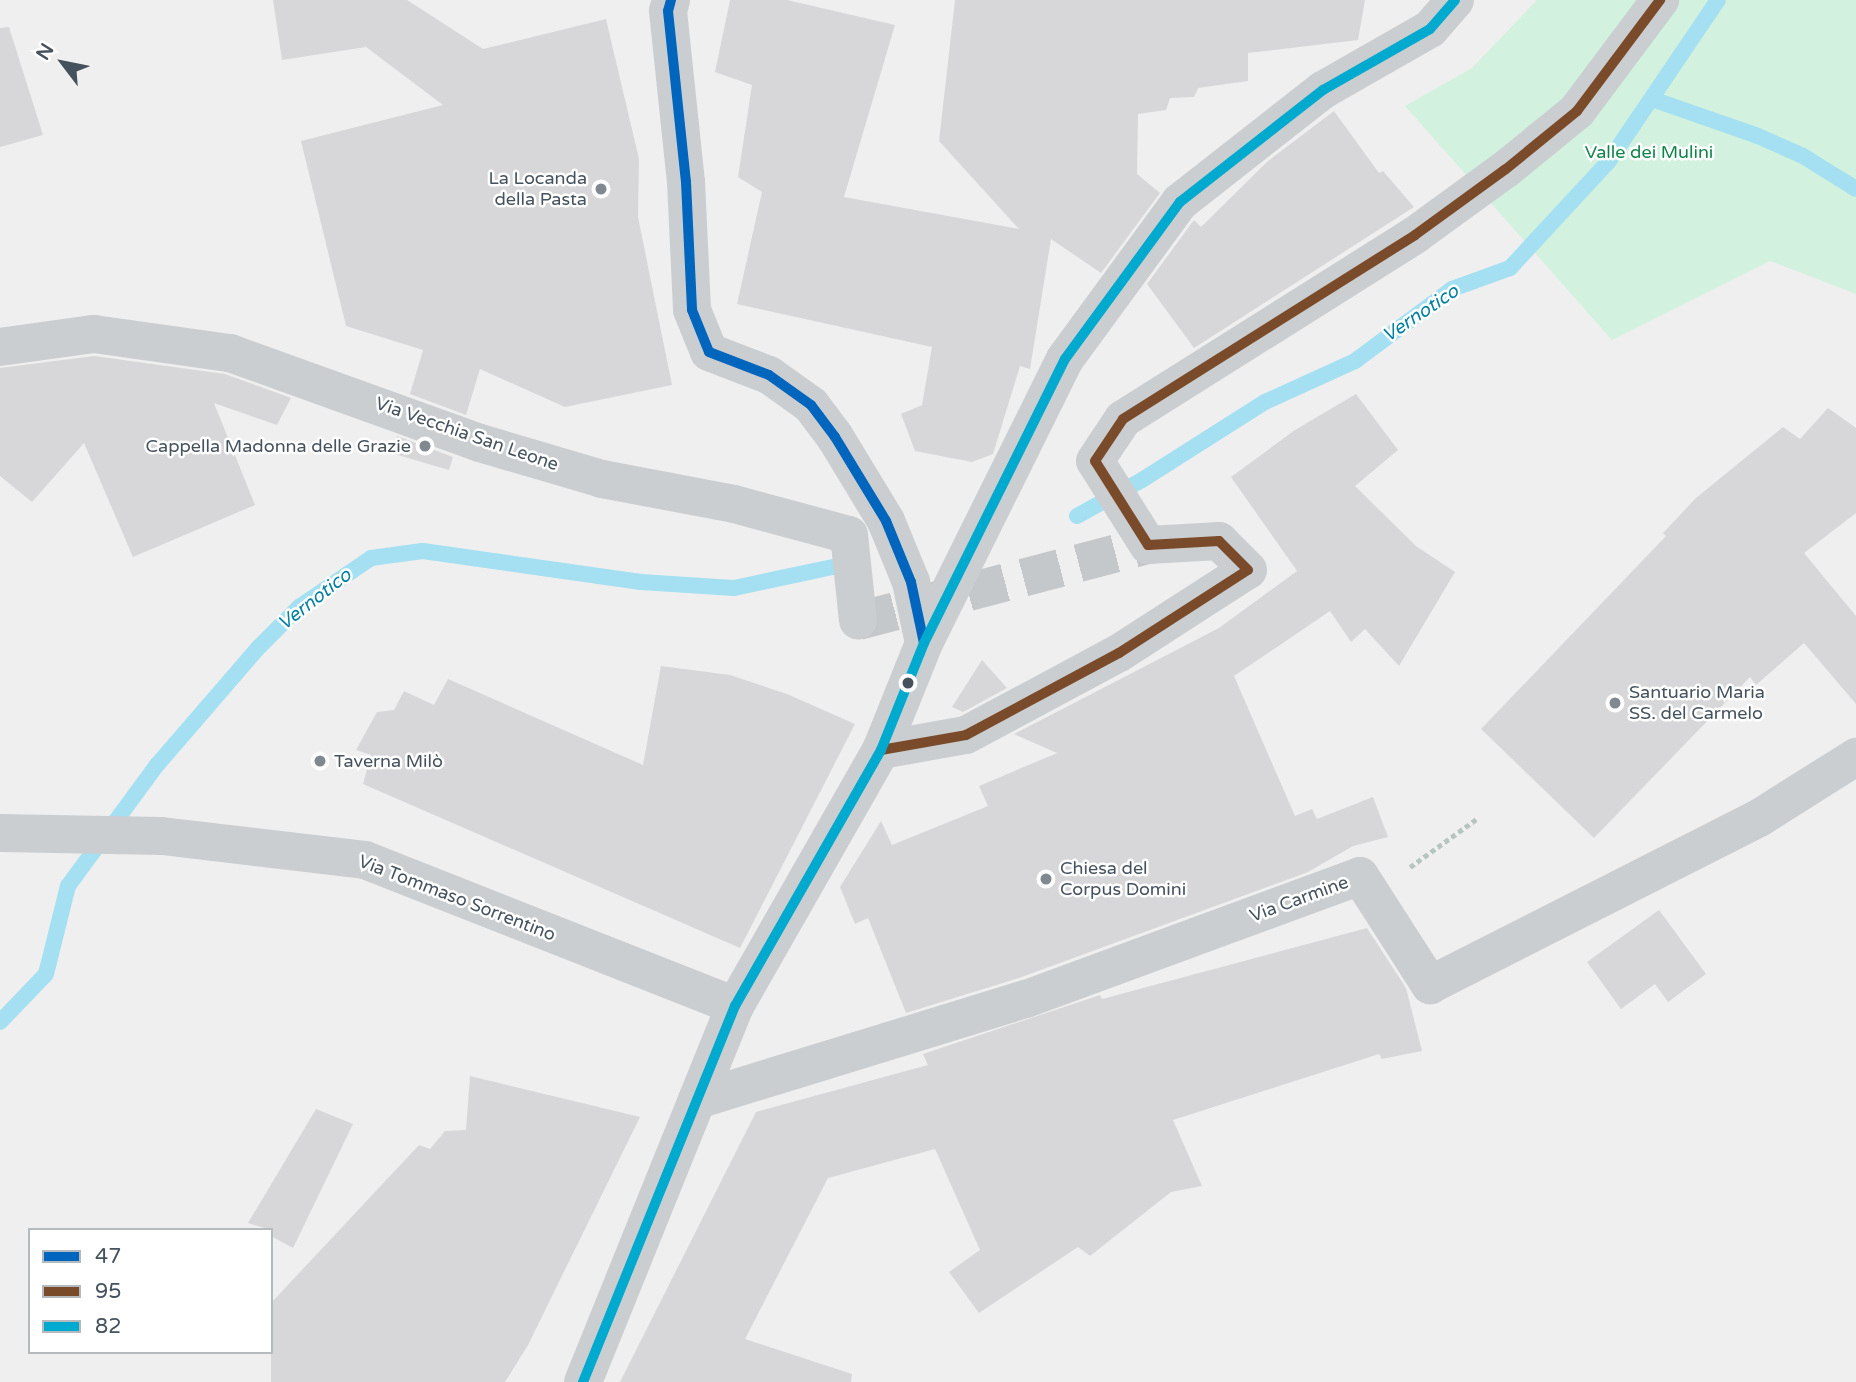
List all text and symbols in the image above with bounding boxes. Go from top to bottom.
north arrow [28,28,98,98]
text: N [32,40,59,64]
park label: Valle dei Mulini [1585,141,1713,163]
place label: La Locanda della Pasta [488,168,587,210]
marker: La Locanda della Pasta [593,181,609,197]
water label: Vernotico [1379,280,1463,348]
street label: Via Vecchia San Leone [373,393,561,475]
place label: Cappella Madonna delle Grazie [146,435,411,457]
marker: Cappella Madonna delle Grazie [417,438,433,454]
water label: Vernotico [274,564,356,636]
unlabelled marker [901,676,915,690]
place label: Santuario Maria SS. del Carmelo [1629,682,1765,724]
marker: Santuario Maria SS. del Carmelo [1607,695,1623,711]
place label: Taverna Milò [334,750,443,772]
marker: Taverna Milò [312,753,328,769]
street label: Via Tommaso Sorrentino [355,850,559,946]
place label: Chiesa del Corpus Domini [1060,858,1186,900]
marker: Chiesa del Corpus Domini [1038,871,1054,887]
street label: Via Carmine [1247,871,1351,927]
legend [28,1228,273,1354]
text: 47 [95,1244,121,1269]
text: 95 [95,1279,121,1304]
text: 82 [95,1314,121,1339]

